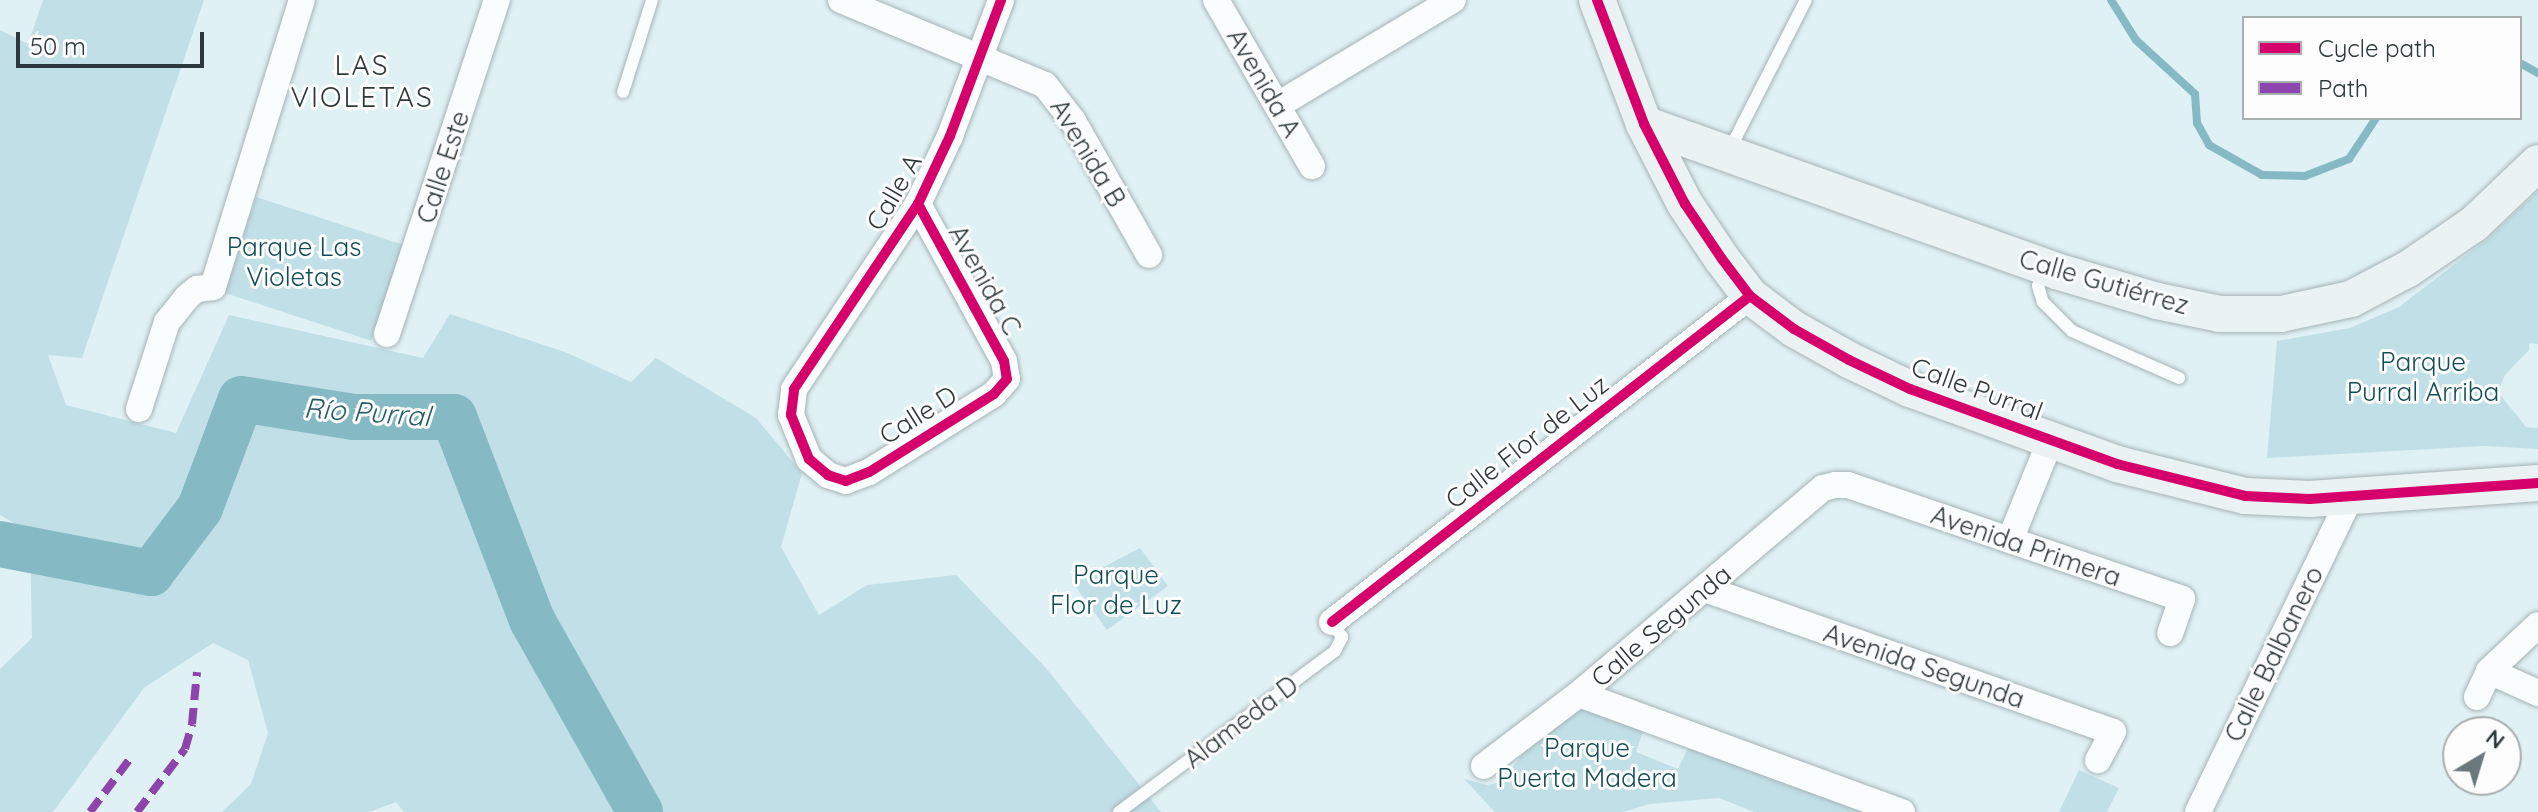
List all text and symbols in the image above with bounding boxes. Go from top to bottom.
scale bar [20,16,208,66]
legend [2242,16,2522,120]
street label: Avenida A [1220,23,1308,143]
text: 50 m [30,31,86,61]
text: Cycle path [2318,33,2436,63]
district label: LAS VIOLETAS [290,48,434,114]
text: Path [2318,73,2369,103]
street label: Avenida B [1044,93,1132,213]
street label: Calle Este [410,107,476,227]
street label: Calle A [860,148,928,236]
street label: Avenida C [942,220,1028,340]
park label: Parque Las Violetas [227,231,361,292]
street label: Calle Gutiérrez [2016,243,2192,321]
park label: Parque Purral Arriba [2347,346,2499,408]
street label: Calle Purral [1907,351,2047,427]
street label: Calle Flor de Luz [1439,369,1615,515]
street label: Calle D [874,379,962,451]
water label: Río Purral [303,391,431,433]
street label: Avenida Primera [1927,499,2125,593]
park label: Parque Flor de Luz [1050,559,1182,620]
street label: Calle Segunda [1585,559,1737,693]
street label: Calle Balbanero [2218,561,2330,747]
street label: Avenida Segunda [1820,617,2028,715]
street label: Alameda D [1178,669,1304,775]
north arrow [2442,716,2522,796]
text: N [2481,723,2511,755]
park label: Parque Puerta Madera [1497,732,1677,794]

